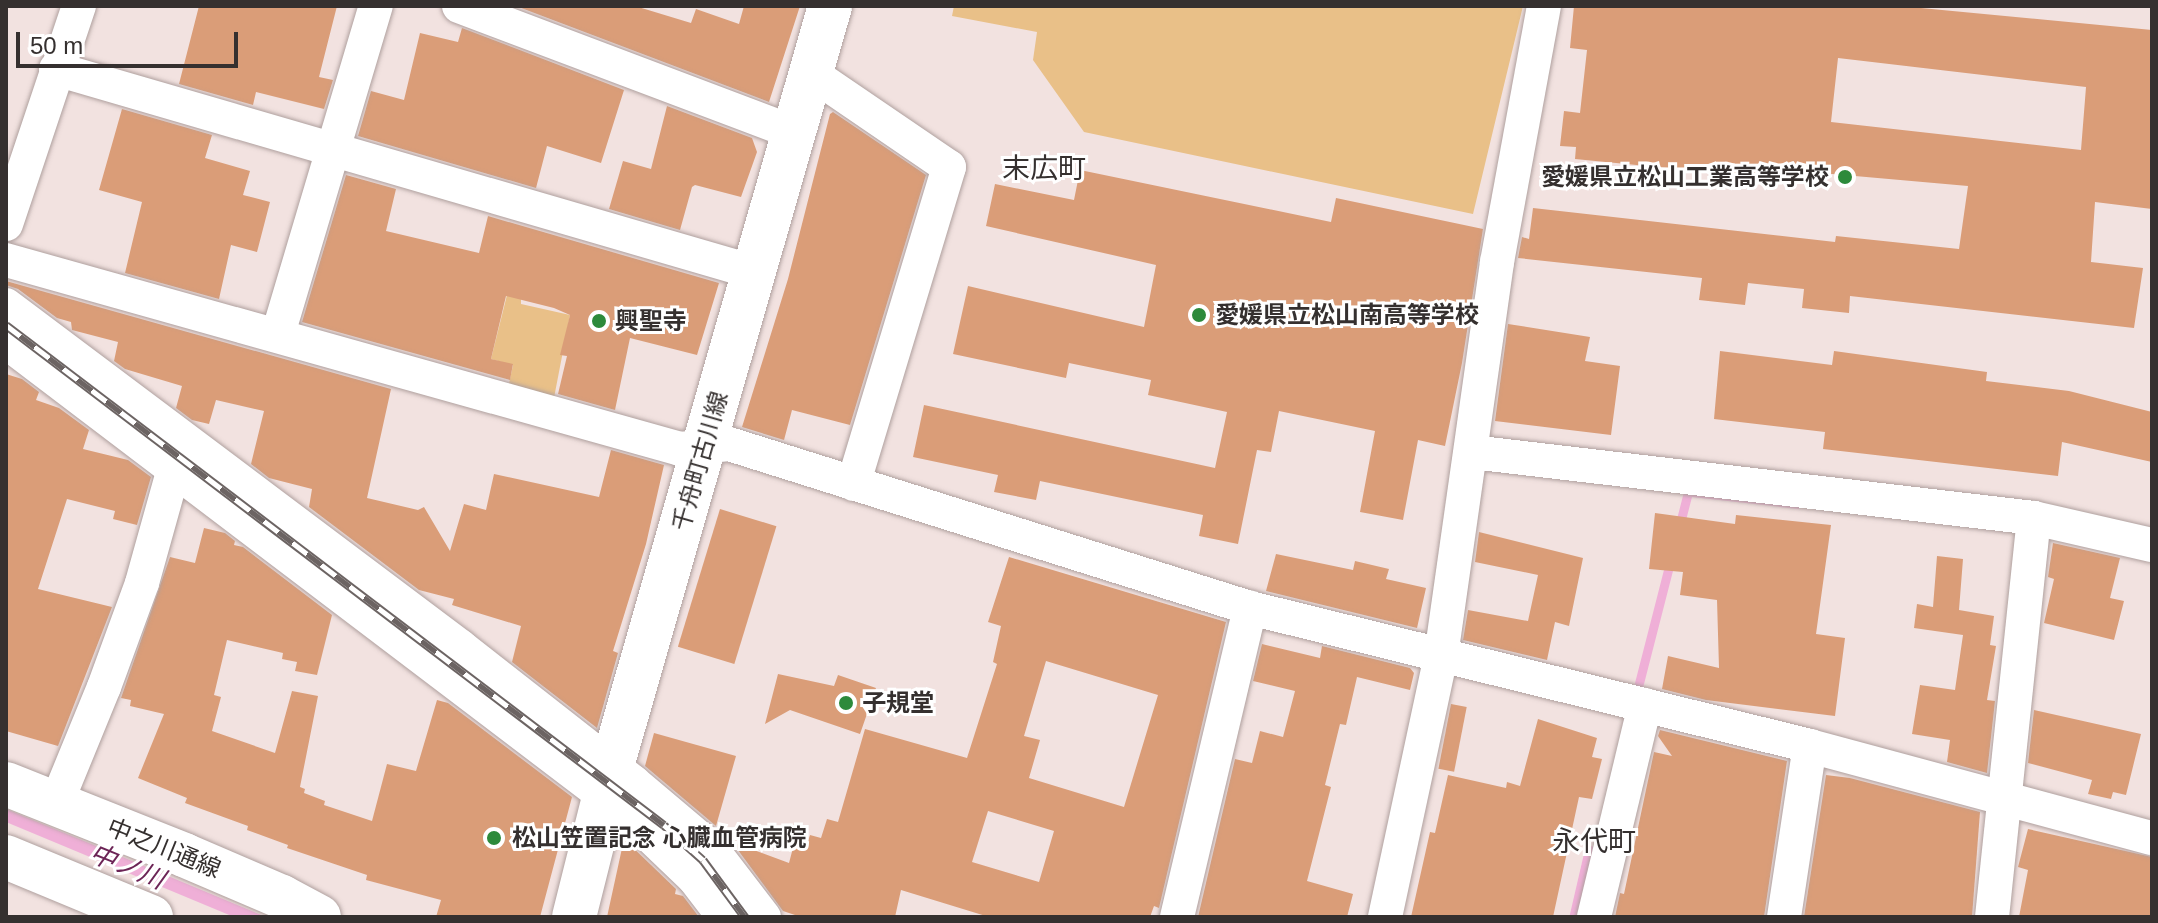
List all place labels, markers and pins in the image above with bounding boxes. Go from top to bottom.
place label: 愛媛県立松山工業高等学校 [1541,163,1829,191]
marker: 愛媛県立松山工業高等学校 [1836,168,1854,186]
place label: 愛媛県立松山南高等学校 [1215,301,1479,329]
marker: 愛媛県立松山南高等学校 [1190,306,1208,324]
place label: 興聖寺 [615,307,687,335]
marker: 興聖寺 [590,312,608,330]
place label: 子規堂 [862,689,934,717]
marker: 子規堂 [837,694,855,712]
place label: 松山笠置記念 心臓血管病院 [512,824,807,852]
marker: 松山笠置記念 心臓血管病院 [483,827,505,849]

